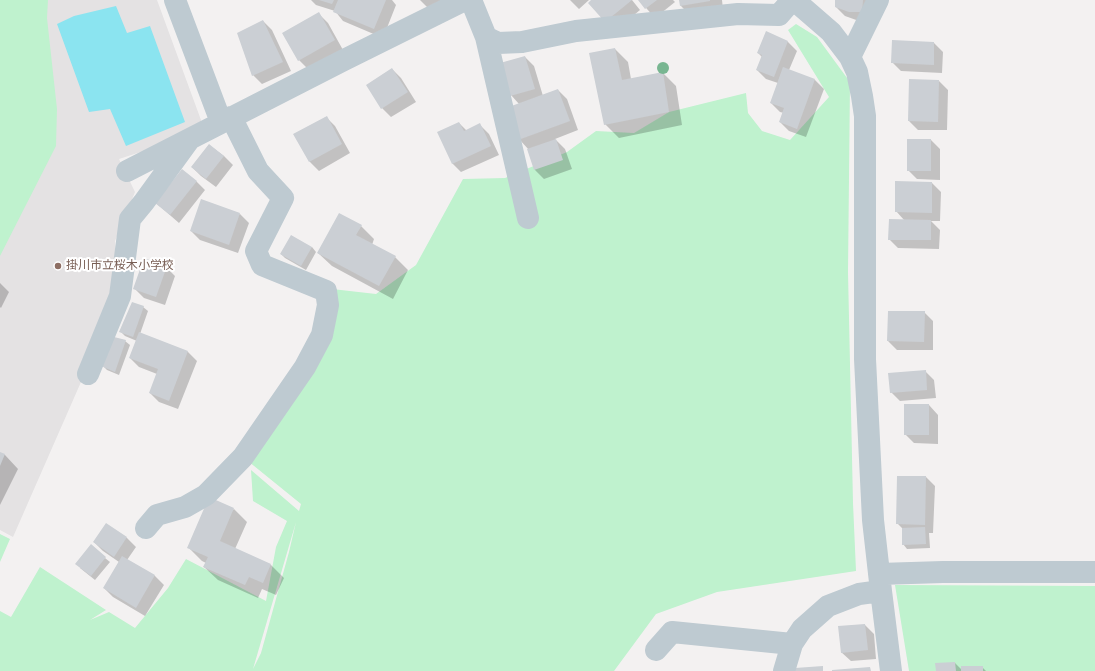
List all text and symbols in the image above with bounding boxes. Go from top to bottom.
place label: 掛川市立桜木小学校 [66,259,174,273]
marker: 掛川市立桜木小学校 [53,261,63,271]

